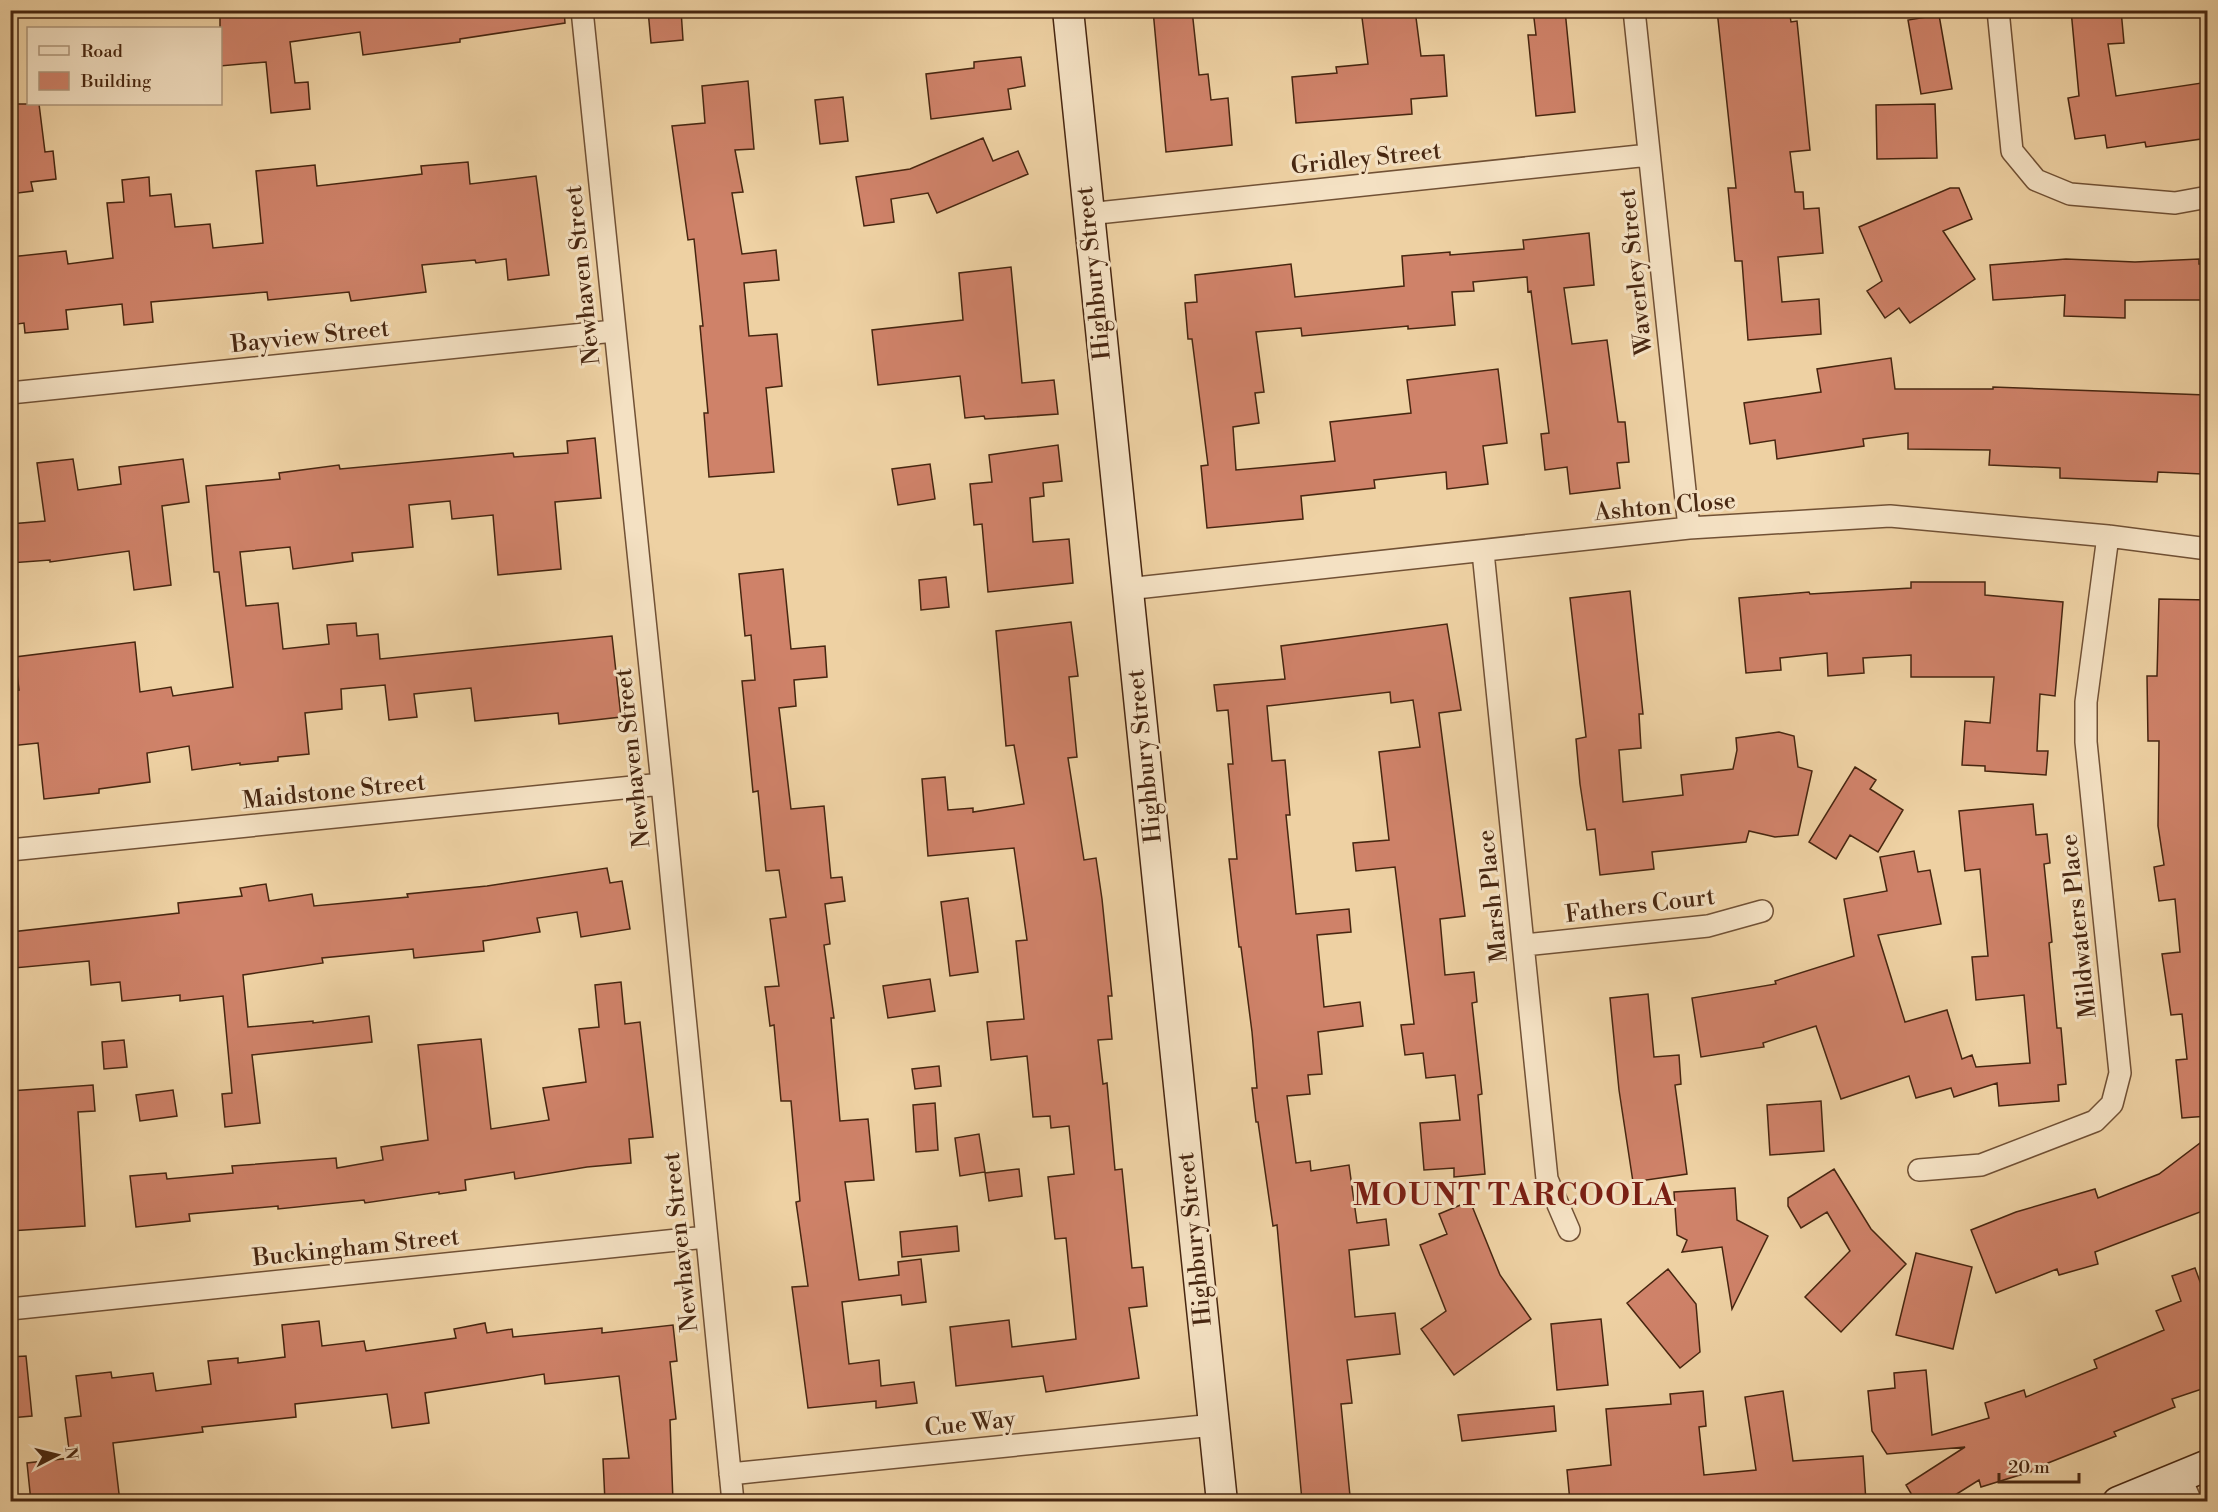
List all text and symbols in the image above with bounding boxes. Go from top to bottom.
legend [27,27,222,105]
text: Road [81,40,124,63]
text: Building [80,70,152,93]
street label: Gridley Street [1289,136,1443,182]
street label: Newhaven Street [559,183,607,366]
street label: Highbury Street [1070,184,1118,361]
street label: Waverley Street [1612,187,1660,357]
street label: Bayview Street [228,314,391,360]
street label: Ashton Close [1592,486,1737,528]
street label: Newhaven Street [609,666,657,849]
street label: Highbury Street [1121,667,1169,844]
street label: Maidstone Street [241,767,427,817]
street label: Marsh Place [1471,828,1515,964]
street label: Mildwaters Place [2054,832,2104,1020]
street label: Fathers Court [1563,882,1717,930]
street label: Newhaven Street [657,1150,705,1333]
street label: Highbury Street [1171,1150,1219,1327]
district label: MOUNT TARCOOLA [1353,1177,1675,1215]
street label: Buckingham Street [250,1222,461,1274]
street label: Cue Way [923,1404,1017,1444]
north arrow [27,1425,87,1485]
text: N [60,1446,82,1461]
scale bar [1999,1446,2078,1484]
text: 20 m [2008,1456,2050,1479]

